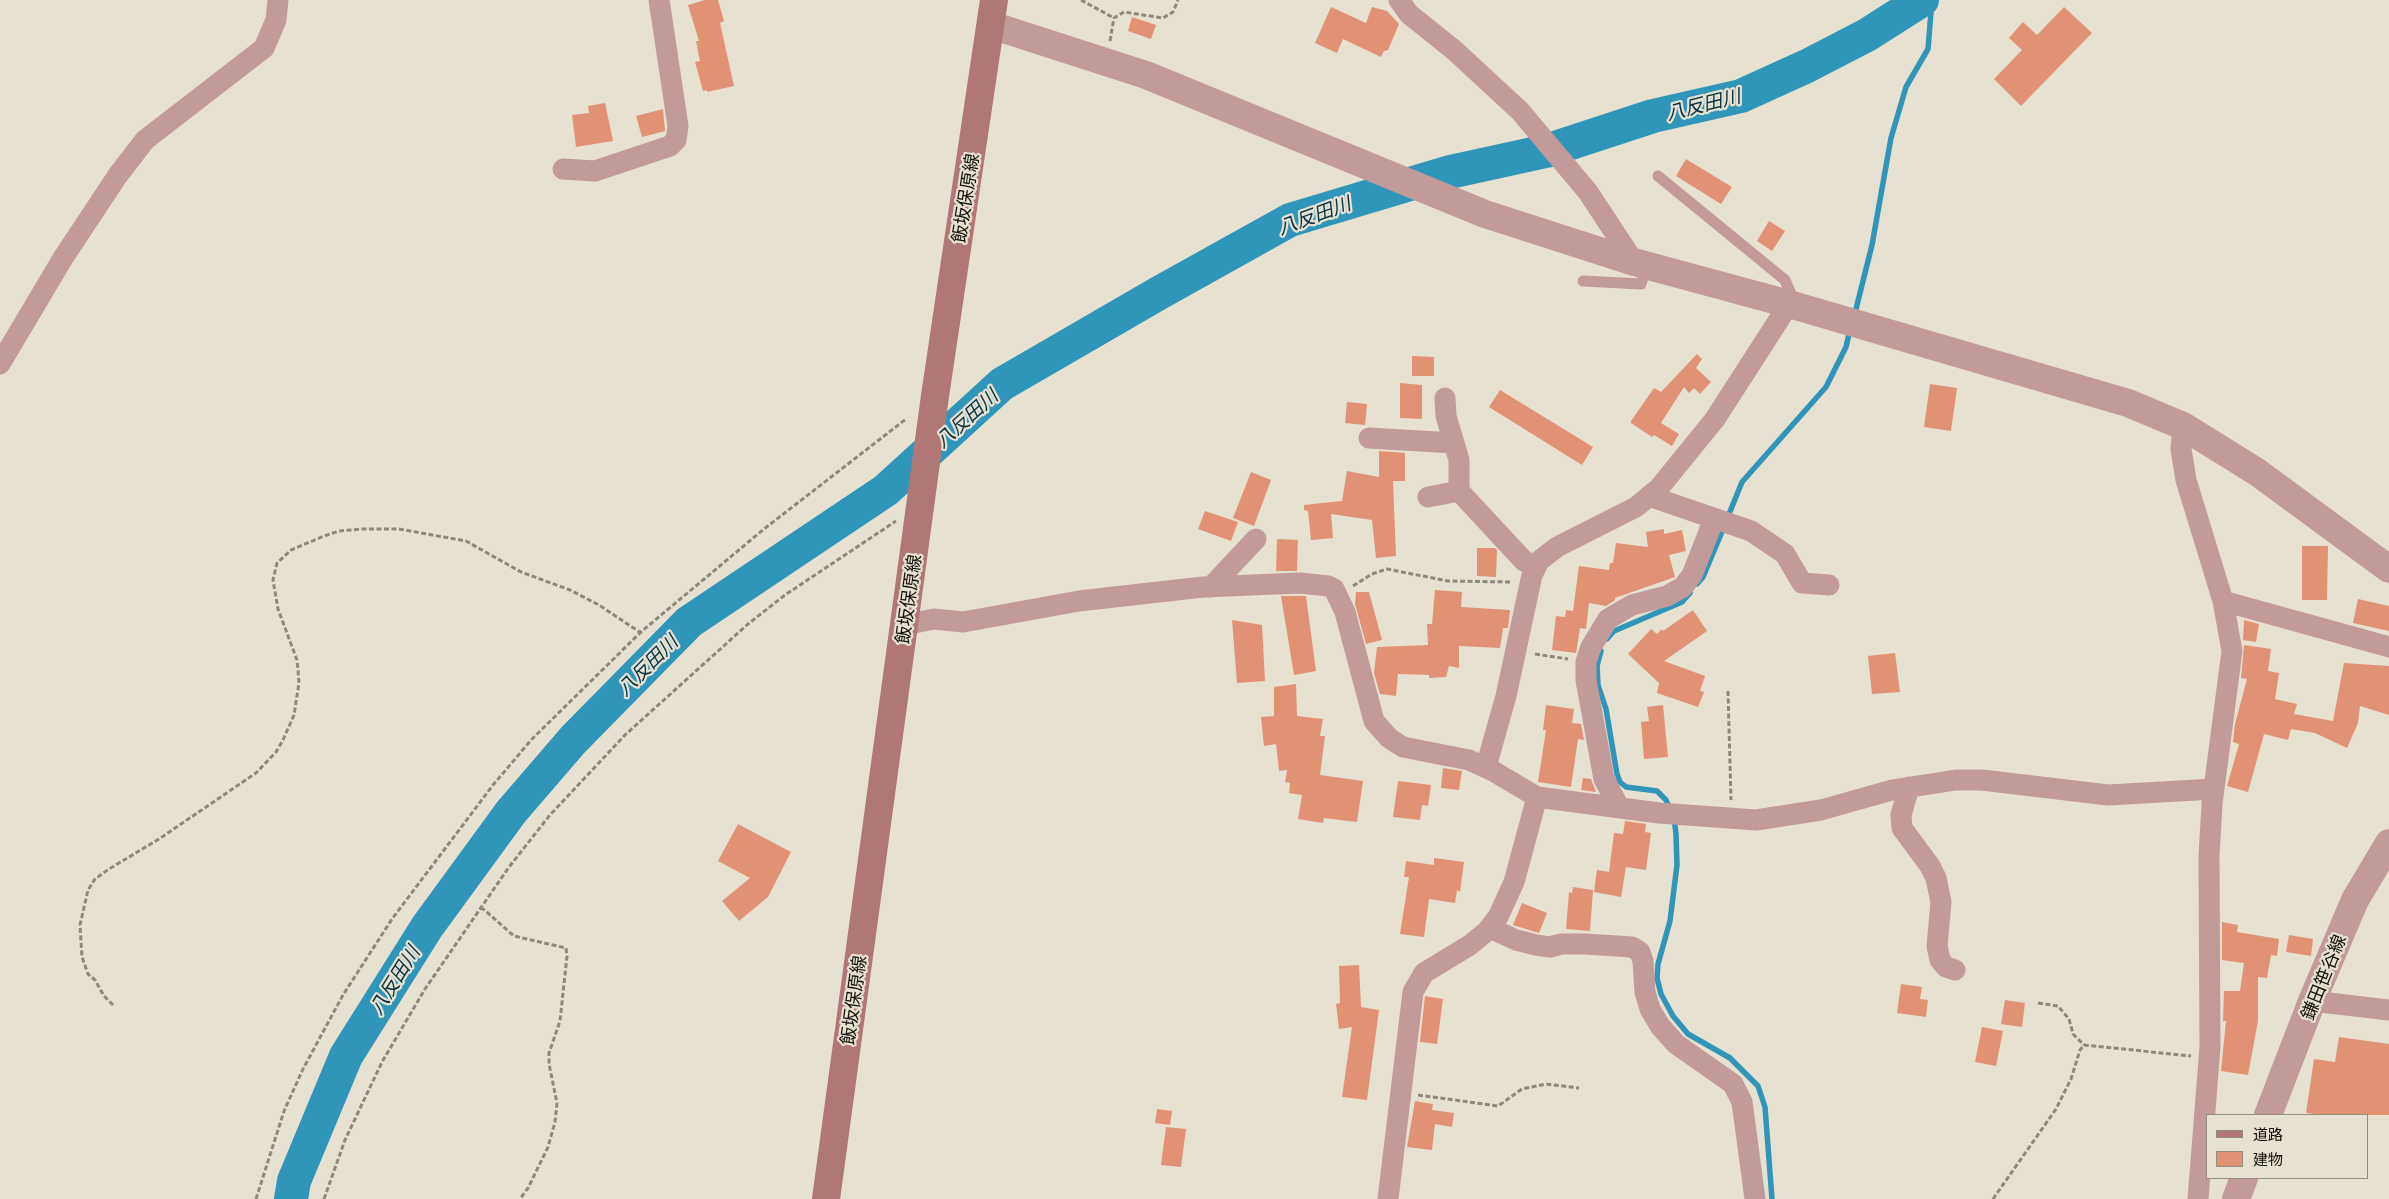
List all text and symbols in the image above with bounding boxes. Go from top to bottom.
water label: 八反田川 [1663,84,1743,124]
street label: 飯坂保原線 [947,152,983,244]
water label: 八反田川 [1274,191,1354,239]
water label: 八反田川 [930,384,1002,452]
street label: 飯坂保原線 [891,553,925,645]
water label: 八反田川 [612,630,682,700]
street label: 鎌田笹谷線 [2296,931,2350,1023]
water label: 八反田川 [364,942,424,1018]
street label: 飯坂保原線 [836,954,870,1046]
legend [2206,1114,2369,1179]
text: 道路 [2253,1123,2283,1144]
text: 建物 [2253,1148,2283,1169]

